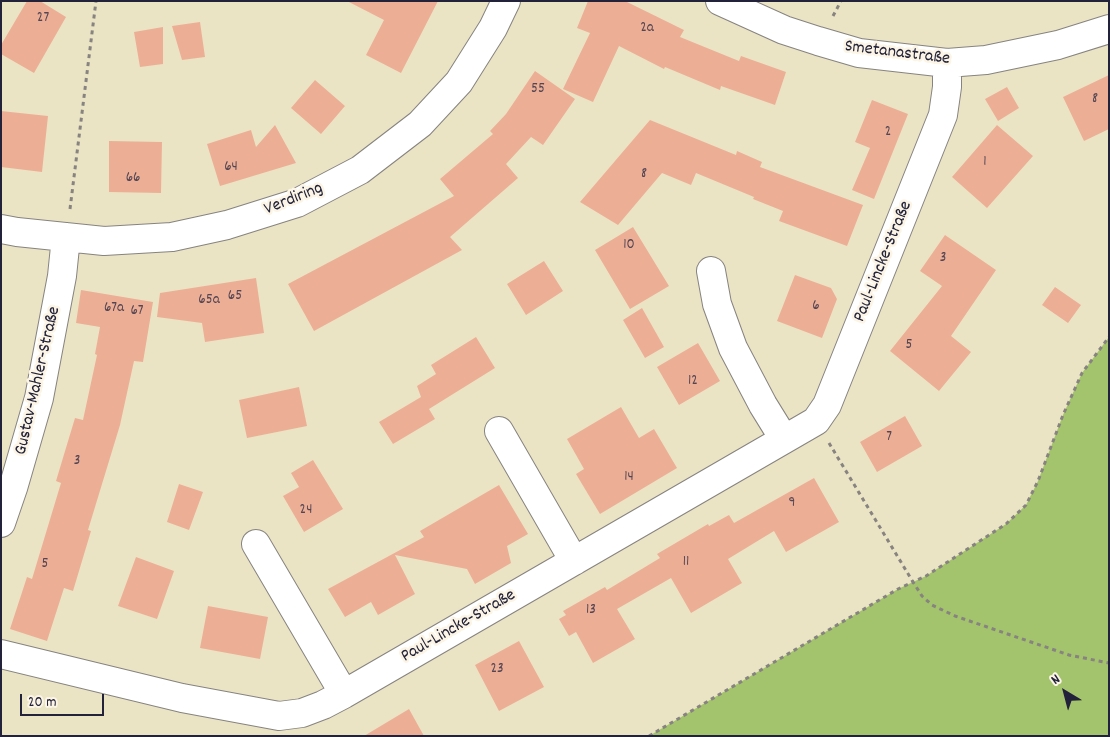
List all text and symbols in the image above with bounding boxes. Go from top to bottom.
house number: 27 [37,10,49,28]
house number: 2a [640,20,654,38]
street label: Smetanastraße [843,37,951,71]
house number: 55 [531,81,545,99]
house number: 8 [1092,91,1098,109]
house number: 2 [885,124,891,142]
house number: 1 [983,154,987,172]
house number: 64 [224,159,238,177]
house number: 8 [641,166,647,184]
house number: 66 [126,170,140,188]
street label: Verdiring [262,179,326,221]
street label: Paul-Lincke-Straße [850,198,918,326]
house number: 10 [623,237,635,255]
house number: 3 [940,250,946,268]
house number: 65 [228,288,242,306]
house number: 65a [198,292,220,310]
house number: 6 [812,298,820,316]
house number: 67a [104,300,124,318]
house number: 67 [130,303,144,321]
street label: Gustav-Mahler-Straße [11,305,67,457]
house number: 5 [906,337,912,355]
house number: 12 [688,373,698,391]
house number: 7 [886,429,892,447]
house number: 3 [74,453,80,471]
house number: 14 [624,469,634,487]
house number: 9 [789,495,795,513]
house number: 24 [300,502,312,520]
house number: 11 [683,554,689,572]
house number: 5 [42,556,48,574]
street label: Paul-Lincke-Straße [398,585,520,669]
house number: 13 [586,602,596,620]
house number: 23 [490,661,504,679]
north arrow [1040,667,1090,717]
text: N [1047,670,1065,690]
scale bar [22,684,106,716]
text: 20 m [28,692,56,714]

